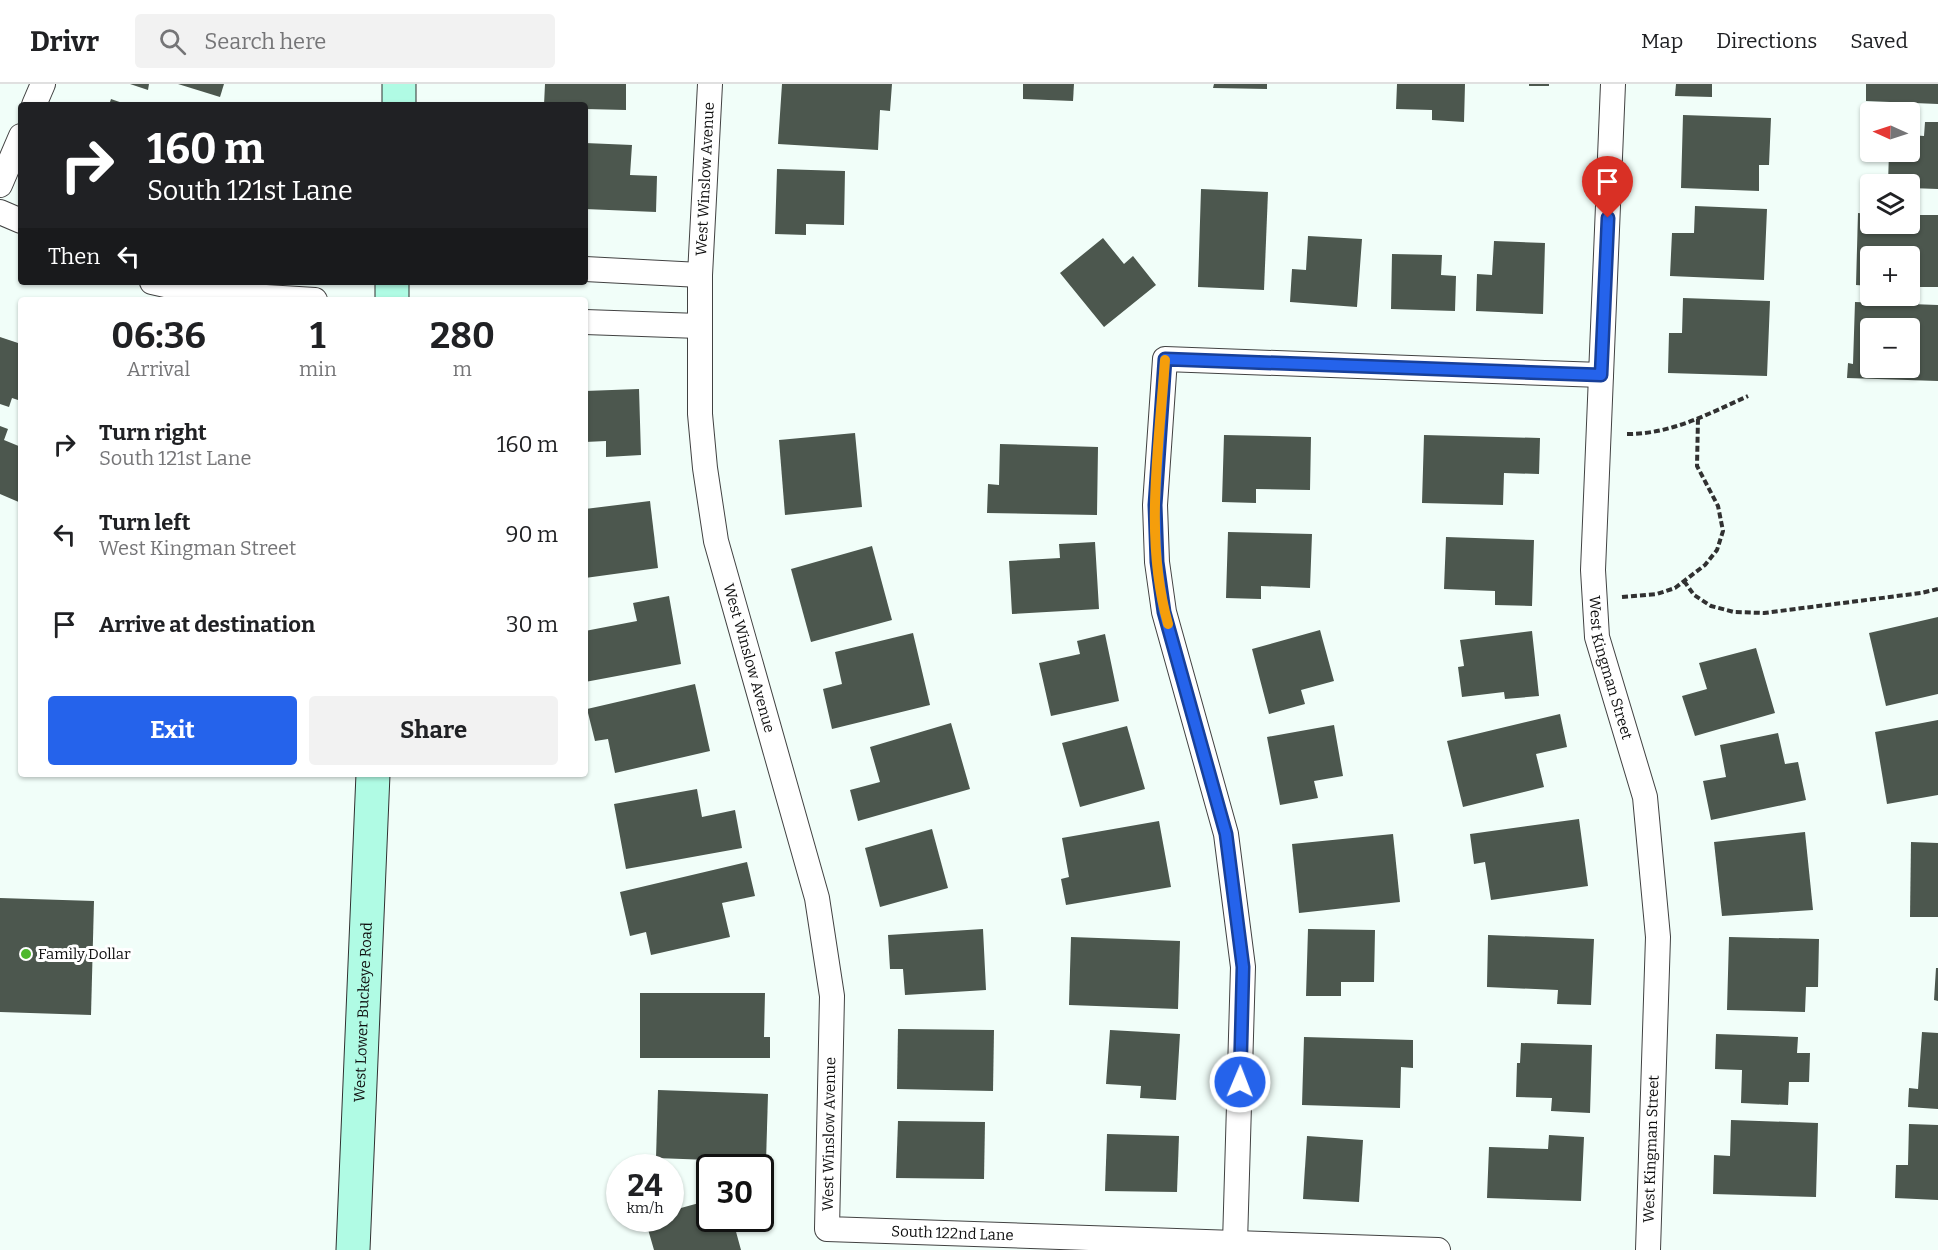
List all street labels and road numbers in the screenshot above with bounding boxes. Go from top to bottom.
street label: West Winslow Avenue [692,101,718,257]
street label: West Winslow Avenue [719,581,779,735]
street label: West Kingman Street [1586,595,1636,742]
street label: West Lower Buckeye Road [350,922,376,1103]
street label: West Winslow Avenue [819,1057,839,1211]
street label: West Kingman Street [1639,1074,1663,1223]
street label: South 122nd Lane [891,1222,1014,1244]

